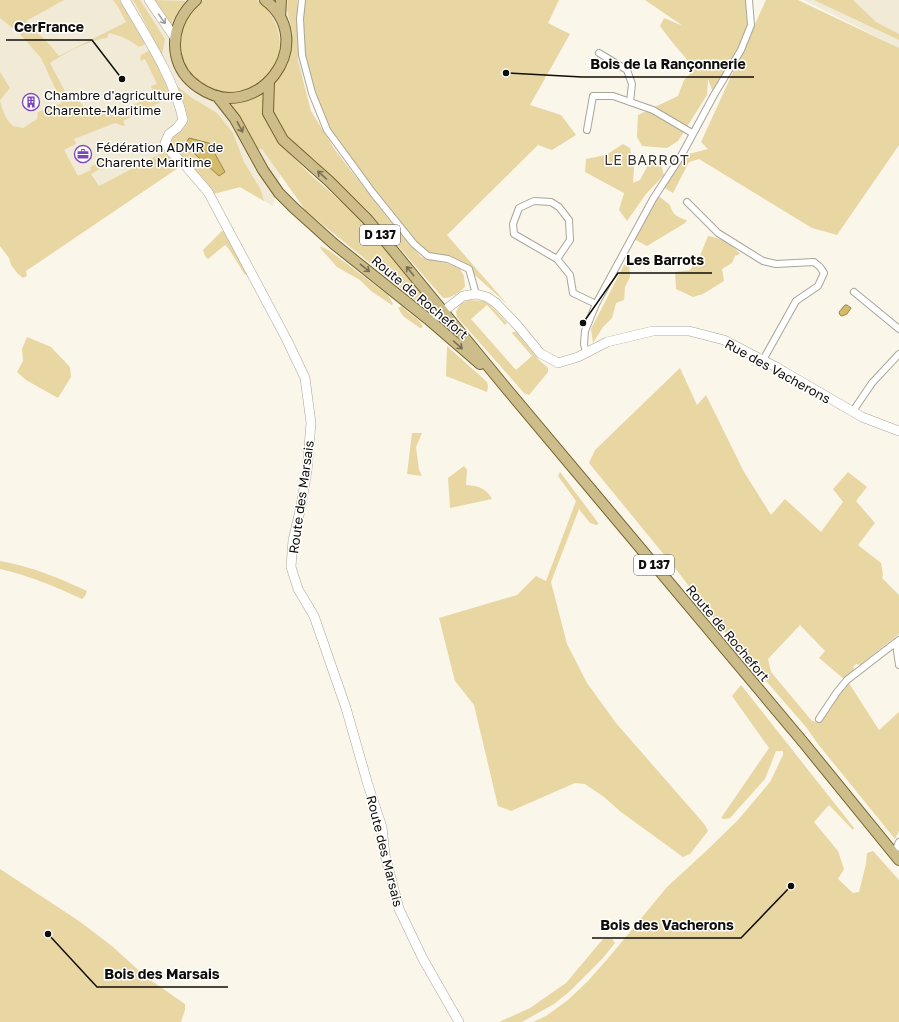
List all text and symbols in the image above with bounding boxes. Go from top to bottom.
one-way arrow [158,13,166,24]
callout: CerFrance [6,14,92,40]
text: CerFrance [14,18,84,35]
callout: Bois de la Rançonnerie [582,51,754,77]
text: Bois de la Rançonnerie [590,55,746,72]
place label: Chambre d'agriculture Charente-Maritime [44,87,183,118]
building icon: Chambre d'agriculture Charente-Maritime [21,92,41,112]
one-way arrow [236,121,244,133]
place label: Fédération ADMR de Charente Maritime [96,139,223,170]
office icon: Fédération ADMR de Charente Maritime [73,144,93,164]
district label: LE BARROT [604,151,690,168]
one-way arrow [317,170,327,180]
road number: D 137 [360,225,400,245]
callout: Les Barrots [618,247,712,273]
text: Les Barrots [626,251,704,268]
street label: Route de Rochefort [368,252,472,342]
one-way arrow [359,264,370,272]
one-way arrow [405,266,414,276]
street label: Rue des Vacherons [722,335,834,407]
one-way arrow [453,340,463,349]
street label: Route des Marsais [285,439,317,555]
road number: D 137 [634,555,674,575]
street label: Route de Rochefort [683,581,773,685]
street label: Route des Marsais [363,794,407,908]
callout: Bois des Vacherons [592,912,741,938]
text: Bois des Vacherons [600,916,734,933]
callout: Bois des Marsais [97,961,228,987]
text: Bois des Marsais [104,965,220,982]

